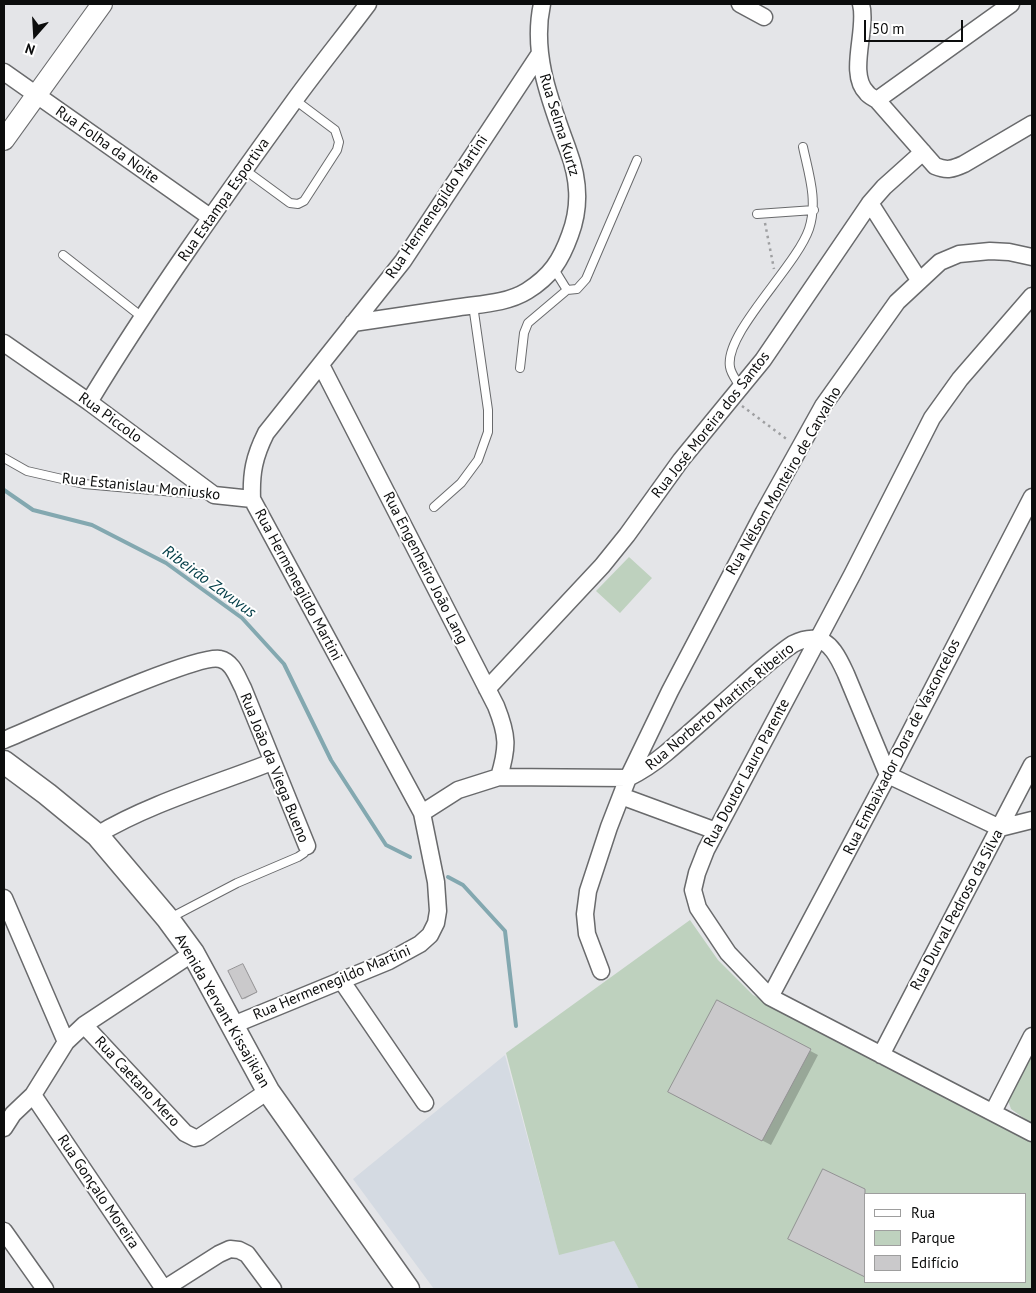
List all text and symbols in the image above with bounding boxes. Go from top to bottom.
north arrow [10,10,60,60]
scale bar [866,10,965,42]
text: 50 m [872,19,905,38]
text: N [23,39,37,59]
street label: Rua Selma Kurtz [535,72,583,178]
street label: Rua Folha da Noite [52,103,162,187]
street label: Rua Hermenegildo Martini [382,132,492,282]
street label: Rua Estampa Esportiva [175,135,273,265]
street label: Rua José Moreira dos Santos [648,348,774,502]
street label: Rua Nélson Monteiro de Carvalho [723,384,845,578]
street label: Rua Piccolo [75,389,145,447]
street label: Rua Estanislau Moniusko [61,470,221,504]
street label: Rua Engenheiro João Lang [379,489,471,647]
street label: Rua Hermenegildo Martini [250,506,346,664]
water label: Ribeirão Zavuvus [158,542,260,622]
street label: Rua Embaixador Dora de Vasconcelos [840,636,964,858]
street label: Rua Norberto Martins Ribeiro [642,640,798,774]
street label: Rua João da Viega Bueno [236,690,312,846]
street label: Rua Doutor Lauro Parente [700,696,794,850]
street label: Rua Durval Pedroso da Silva [907,826,1007,994]
street label: Avenida Yervant Kissajikian [171,931,273,1091]
street label: Rua Hermenegildo Martini [251,942,413,1024]
street label: Rua Caetano Mero [90,1033,184,1131]
street label: Rua Gonçalo Moreira [53,1132,143,1252]
legend [864,1193,1026,1283]
text: Rua [911,1203,935,1222]
text: Parque [911,1228,955,1247]
text: Edifício [911,1253,959,1272]

